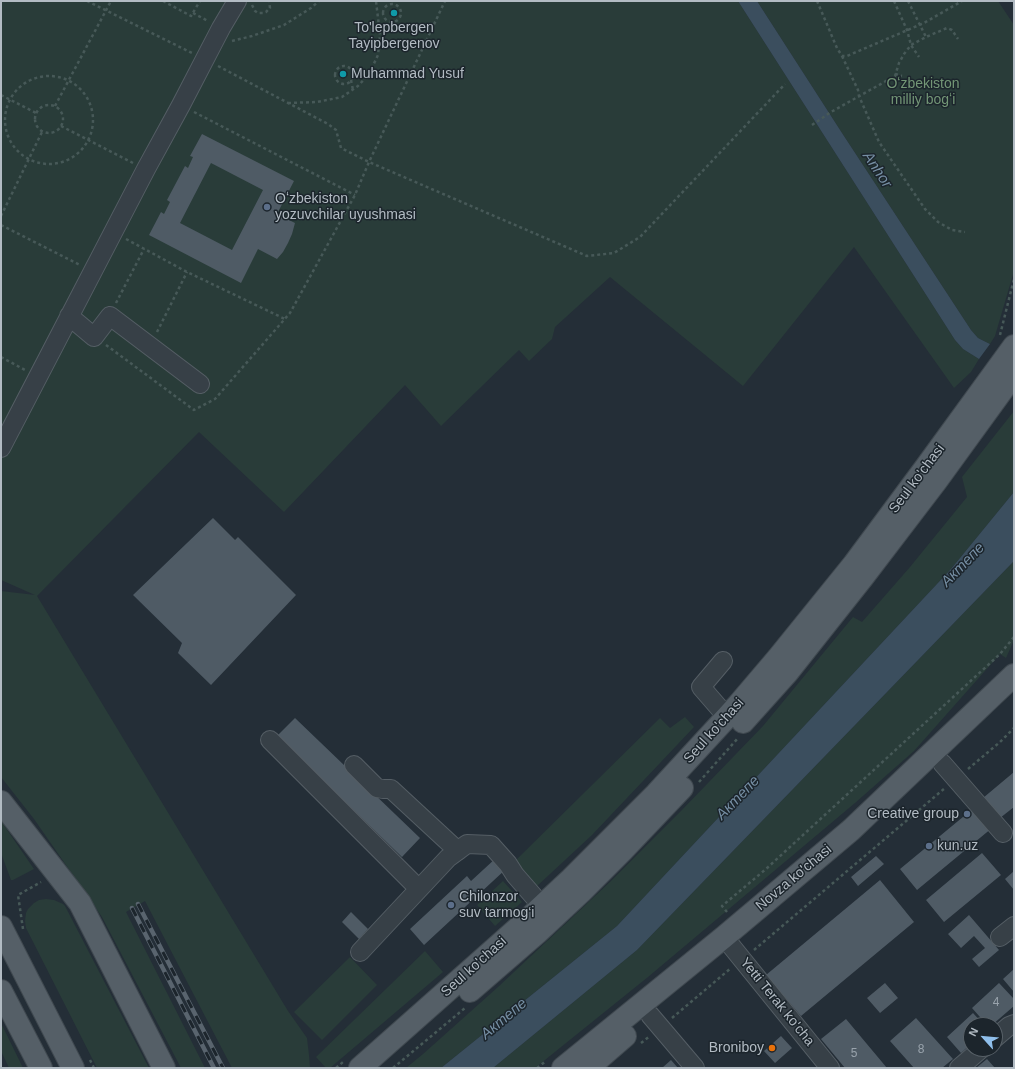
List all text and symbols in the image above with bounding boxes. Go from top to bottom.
marker: To'lepbergen Tayipbergenov [389,8,399,18]
place label: To'lepbergen Tayipbergenov [348,20,440,52]
place label: Muhammad Yusuf [351,66,464,82]
marker: Muhammad Yusuf [338,69,348,79]
park label: Oʻzbekiston milliy bogʻi [886,76,960,108]
water label: Anhor [859,148,895,192]
place label: Oʻzbekiston yozuvchilar uyushmasi [275,191,416,224]
marker: Oʻzbekiston yozuvchilar uyushmasi [262,202,272,212]
street label: Seul ko'chasi [886,441,948,517]
water label: Актепе [938,539,988,591]
street label: Seul ko'chasi [680,695,748,767]
water label: Актепе [713,772,763,824]
place label: Creative group [867,806,959,822]
marker: Creative group [962,809,972,819]
place label: kun.uz [937,838,978,854]
street label: Novza ko'chasi [753,841,835,915]
marker: kun.uz [924,841,934,851]
place label: Chilonzor suv tarmog‘i [459,889,534,922]
marker: Chilonzor suv tarmog‘i [446,900,456,910]
street label: Seul ko'chasi [438,933,510,1001]
street label: Yetti Terak ko'cha [736,954,818,1050]
water label: Актепе [477,995,531,1043]
house number: 4 [993,996,999,1010]
north arrow [963,1017,1003,1057]
text: N [966,1026,980,1038]
place label: Broniboy [709,1040,764,1056]
marker: Broniboy [767,1043,777,1053]
house number: 8 [918,1043,924,1057]
house number: 5 [851,1047,857,1061]

